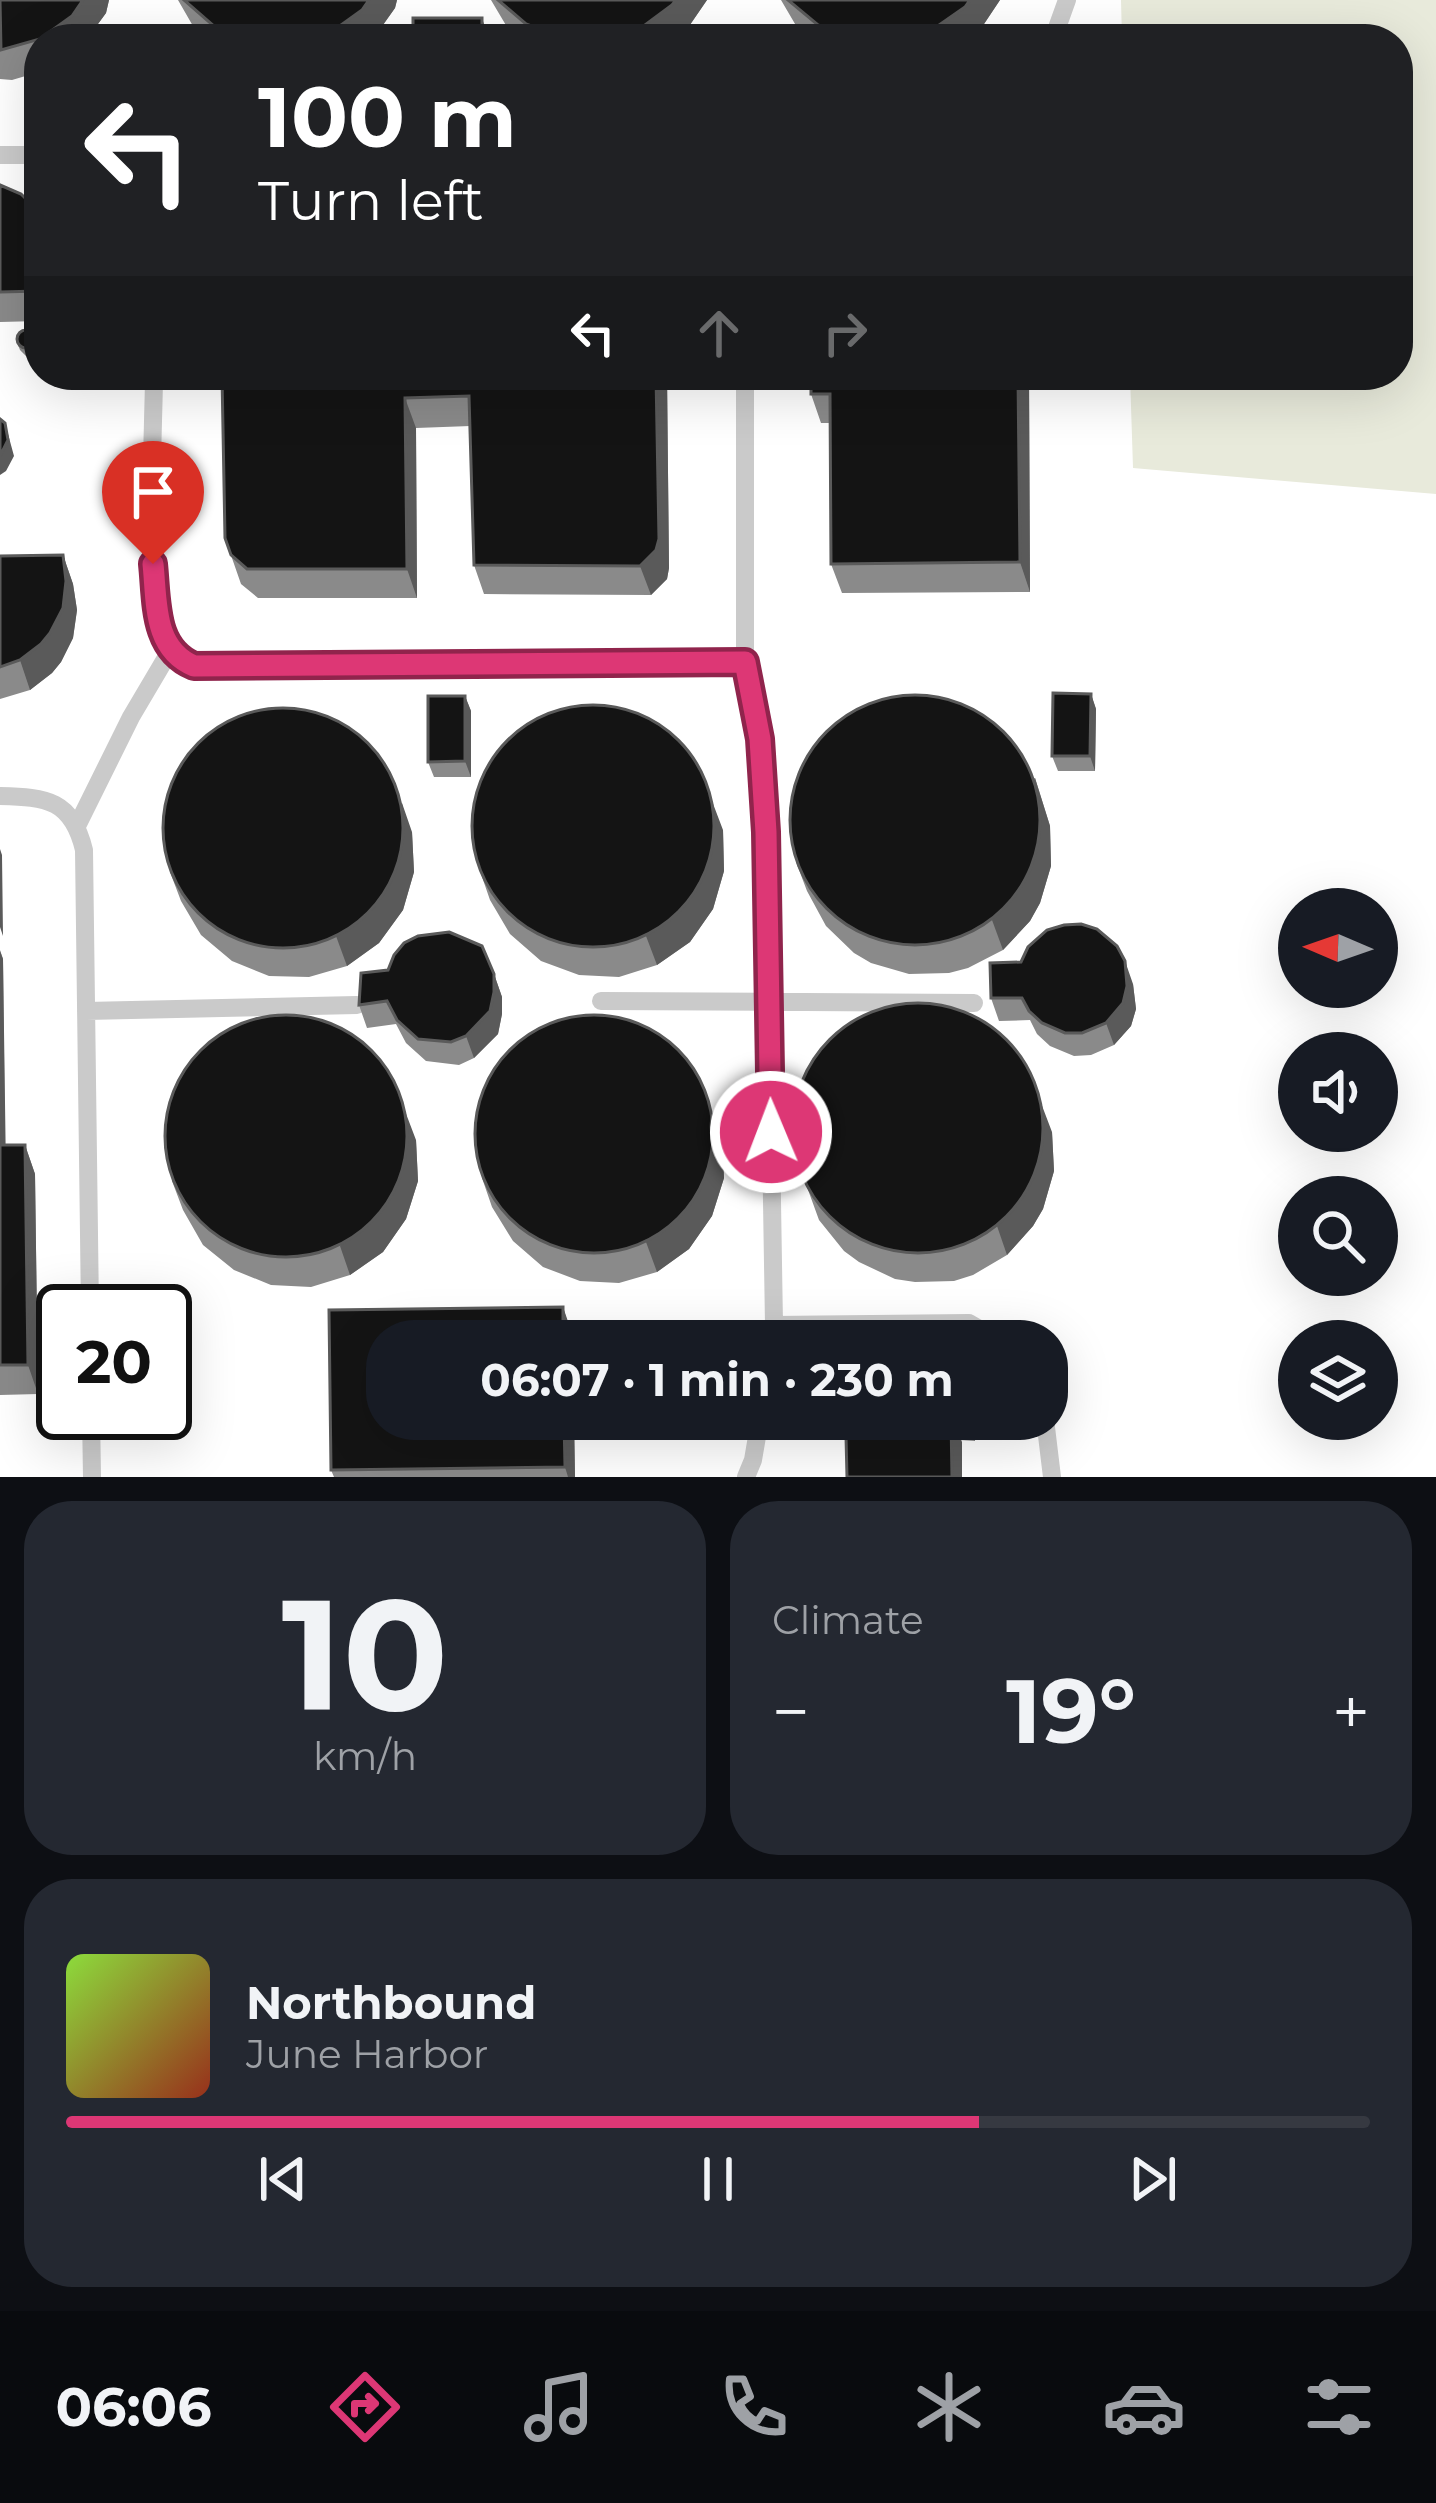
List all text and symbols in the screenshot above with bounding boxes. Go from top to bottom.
text: 100 m [258,66,517,168]
icon: left [60,72,216,228]
text: Turn left [258,168,484,234]
icon: left [560,300,626,366]
icon: ahead [686,300,752,366]
icon: right [812,300,878,366]
pin [102,441,204,564]
icon: arrive [120,459,186,525]
north arrow [1278,888,1398,1008]
map controls [1278,888,1398,1440]
button: sound [1278,1032,1398,1152]
position arrow [708,1069,834,1195]
button: search [1278,1176,1398,1296]
speed limit sign: 20 [36,1284,192,1440]
button: layers [1278,1320,1398,1440]
text: 06:07 · 1 min · 230 m [480,1352,954,1407]
text: 10 [281,1559,449,1749]
text: Climate [772,1596,924,1644]
text: 19° [1006,1656,1136,1766]
text: − [772,1671,810,1752]
text: + [1332,1671,1370,1752]
text: km/h [313,1732,417,1780]
text: Northbound [246,1975,536,2030]
text: June Harbor [246,2030,488,2078]
icon: previous [250,2146,316,2212]
icon: pause [685,2146,751,2212]
icon: next [1120,2146,1186,2212]
icon: directions [323,2365,407,2449]
icon: music [517,2365,601,2449]
icon: phone [712,2365,796,2449]
icon: climate [907,2365,991,2449]
icon: car [1102,2365,1186,2449]
icon: filters [1297,2365,1381,2449]
text: 06:06 [55,2374,212,2440]

